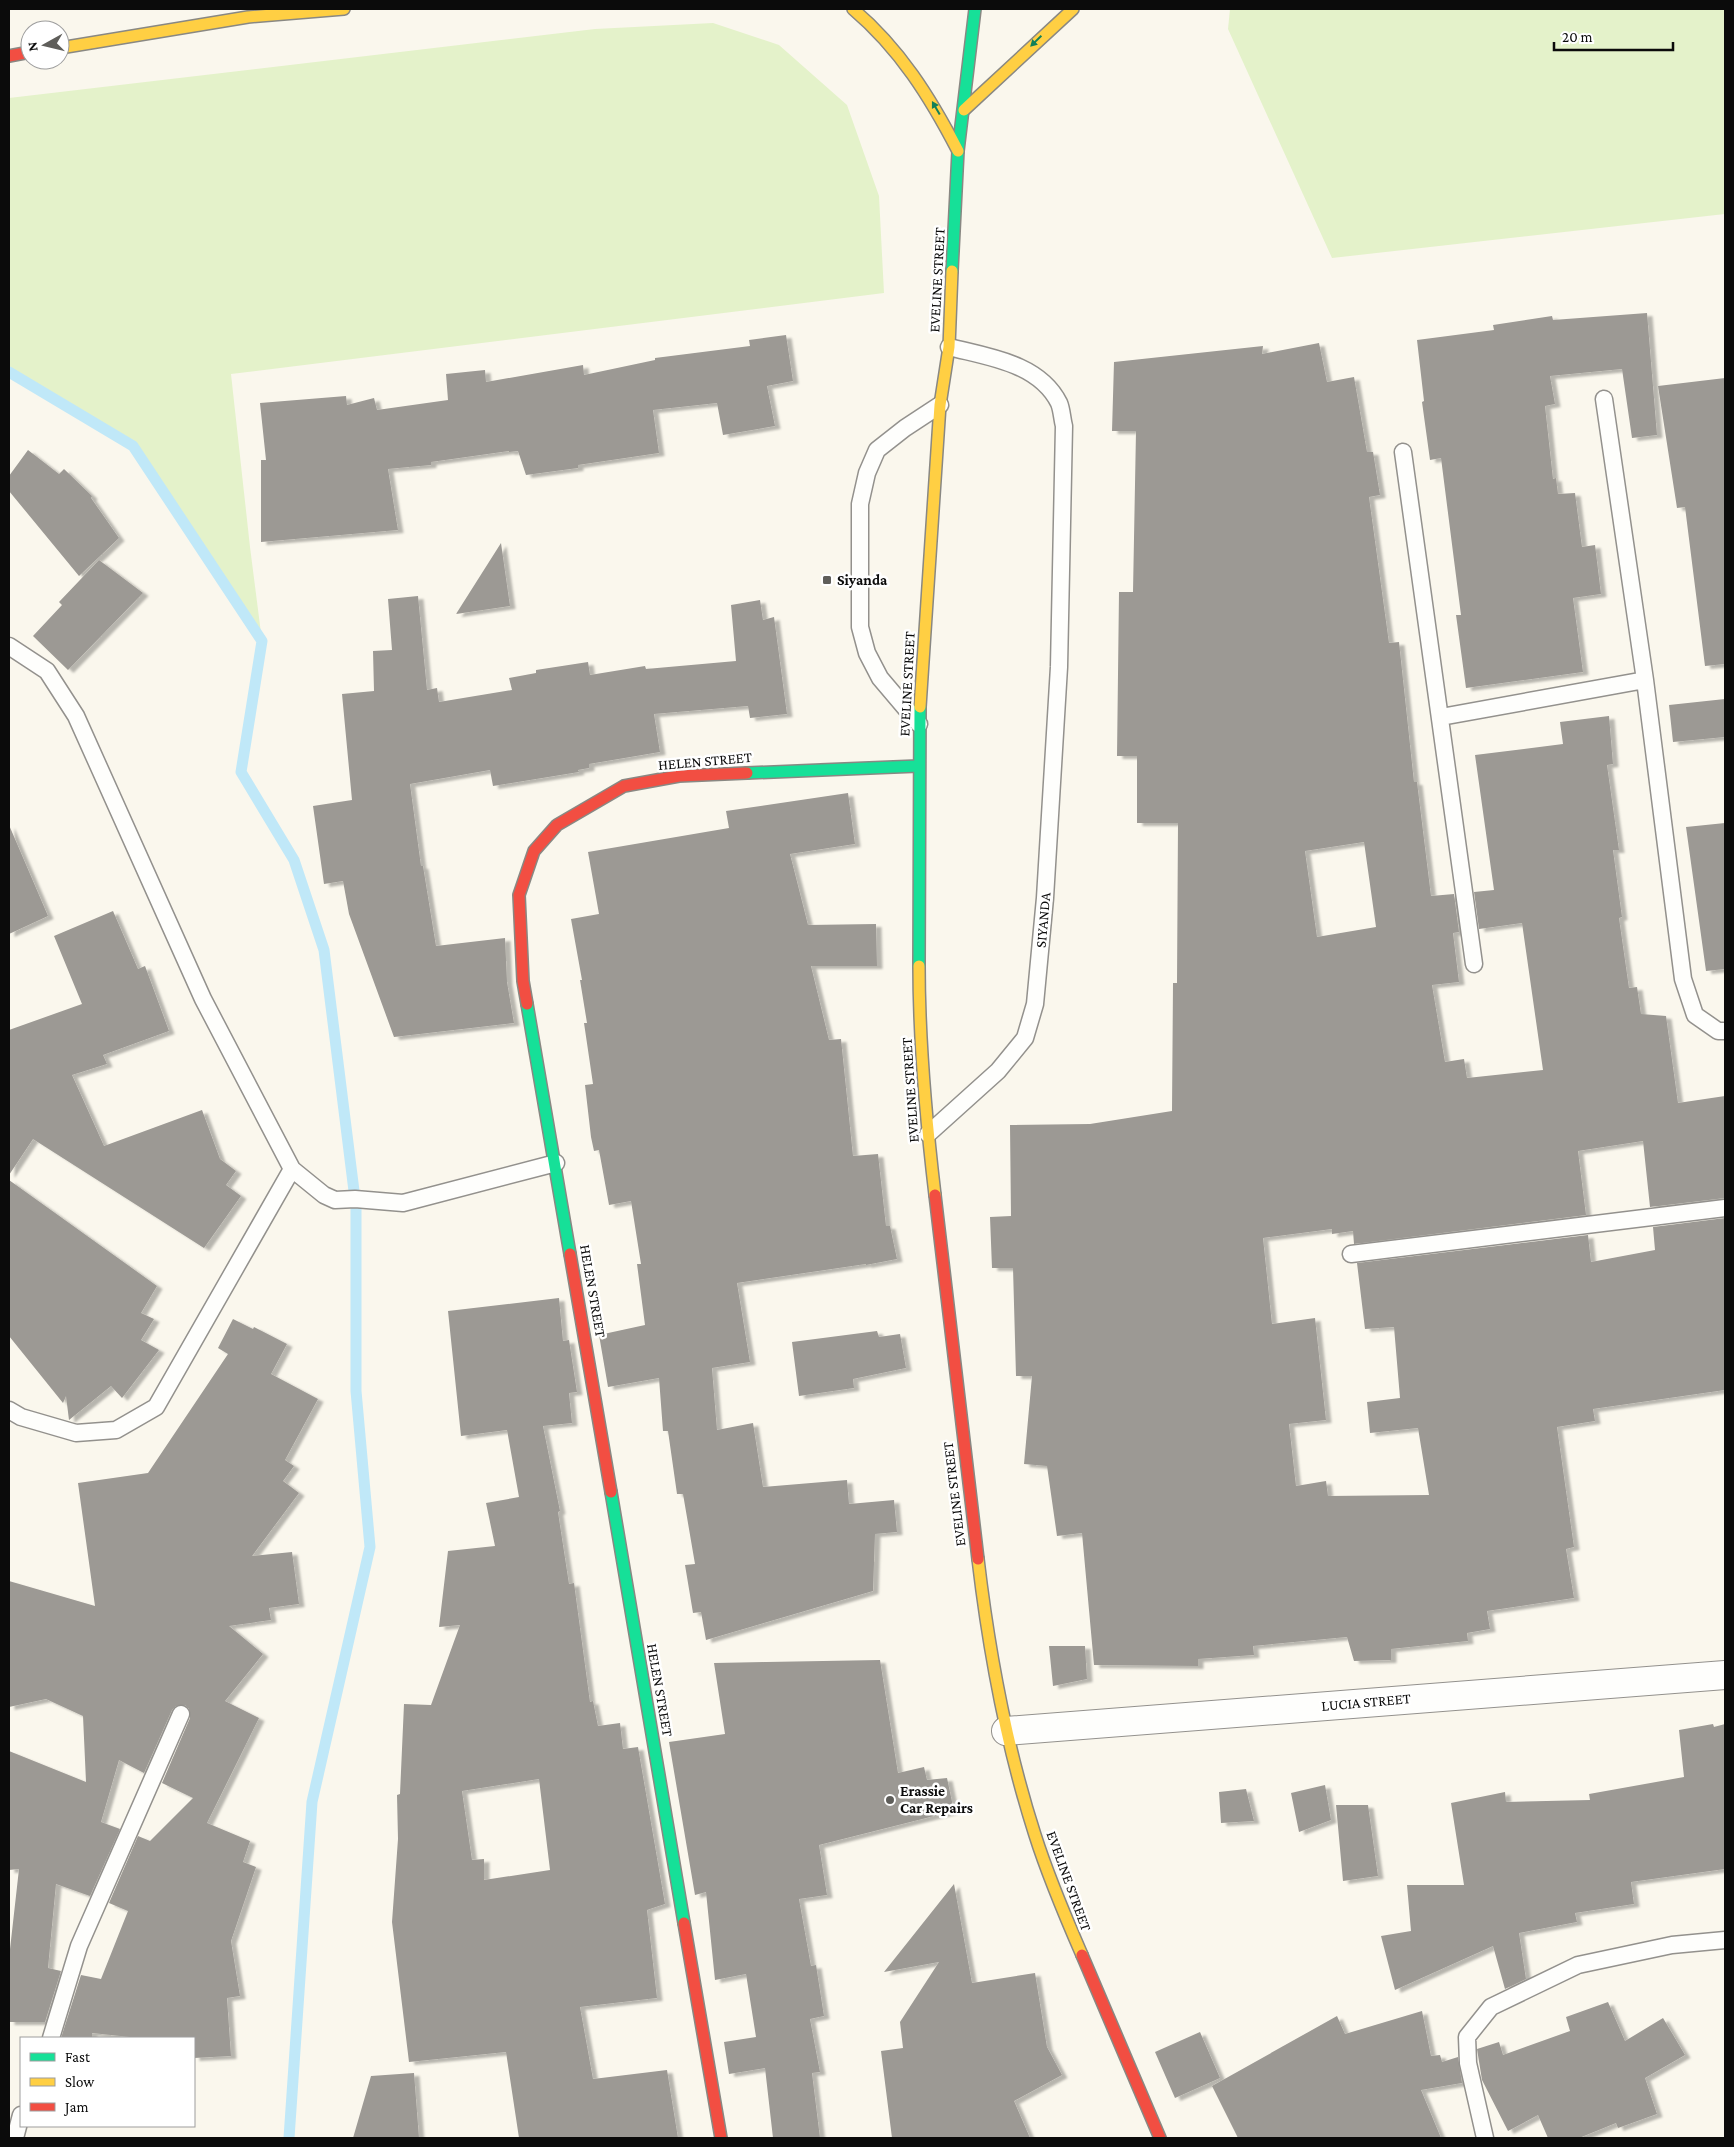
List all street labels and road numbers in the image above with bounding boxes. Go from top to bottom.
street label: EVELINE STREET [926,227,948,333]
street label: EVELINE STREET [896,631,918,737]
street label: HELEN STREET [657,749,753,773]
street label: SIYANDA [1033,891,1053,948]
street label: EVELINE STREET [898,1037,922,1143]
street label: HELEN STREET [577,1243,609,1339]
street label: EVELINE STREET [940,1441,968,1547]
street label: HELEN STREET [644,1642,676,1738]
street label: LUCIA STREET [1321,1690,1411,1714]
street label: EVELINE STREET [1043,1829,1095,1933]

